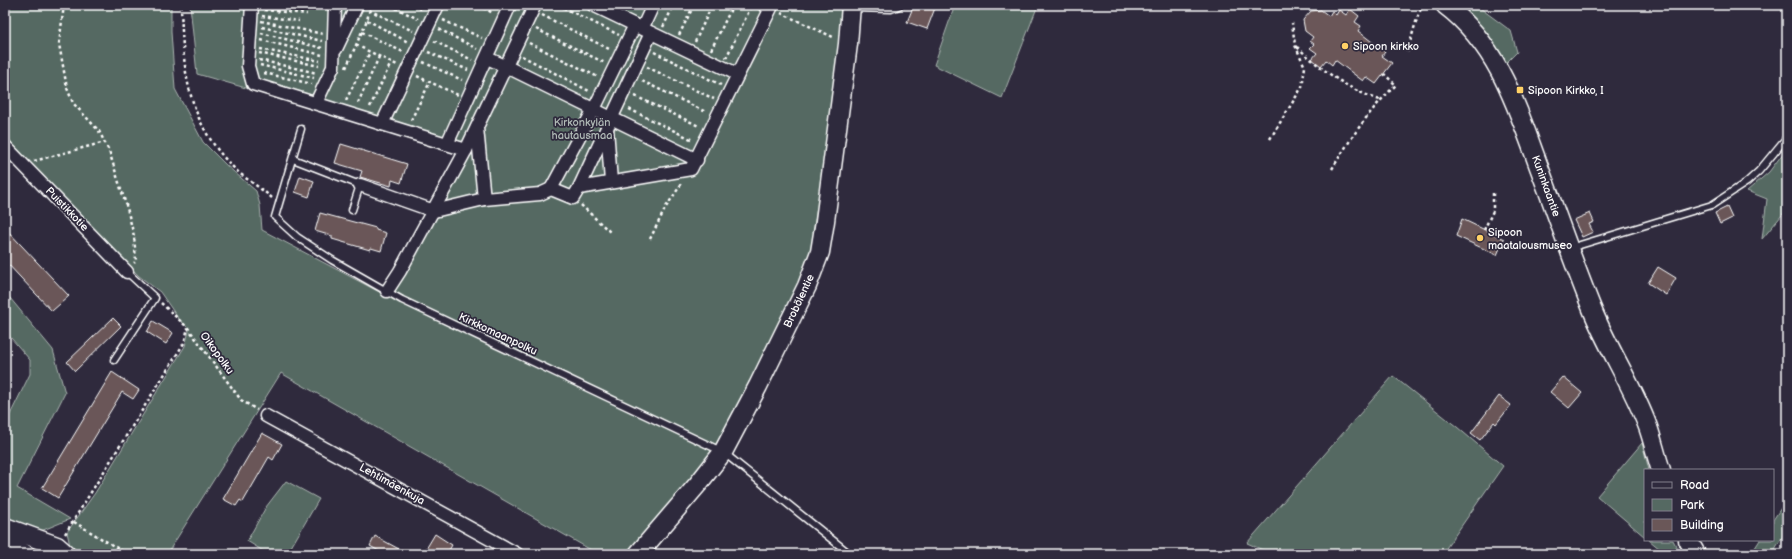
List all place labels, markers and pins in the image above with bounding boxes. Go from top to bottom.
place label: Sipoon kirkko [1353,40,1419,53]
marker: Sipoon kirkko [1340,41,1350,51]
place label: Sipoon Kirkko, I [1528,84,1604,97]
marker: Sipoon Kirkko, I [1515,85,1525,95]
place label: Sipoon maatalousmuseo [1488,226,1572,252]
marker: Sipoon maatalousmuseo [1475,233,1485,243]

